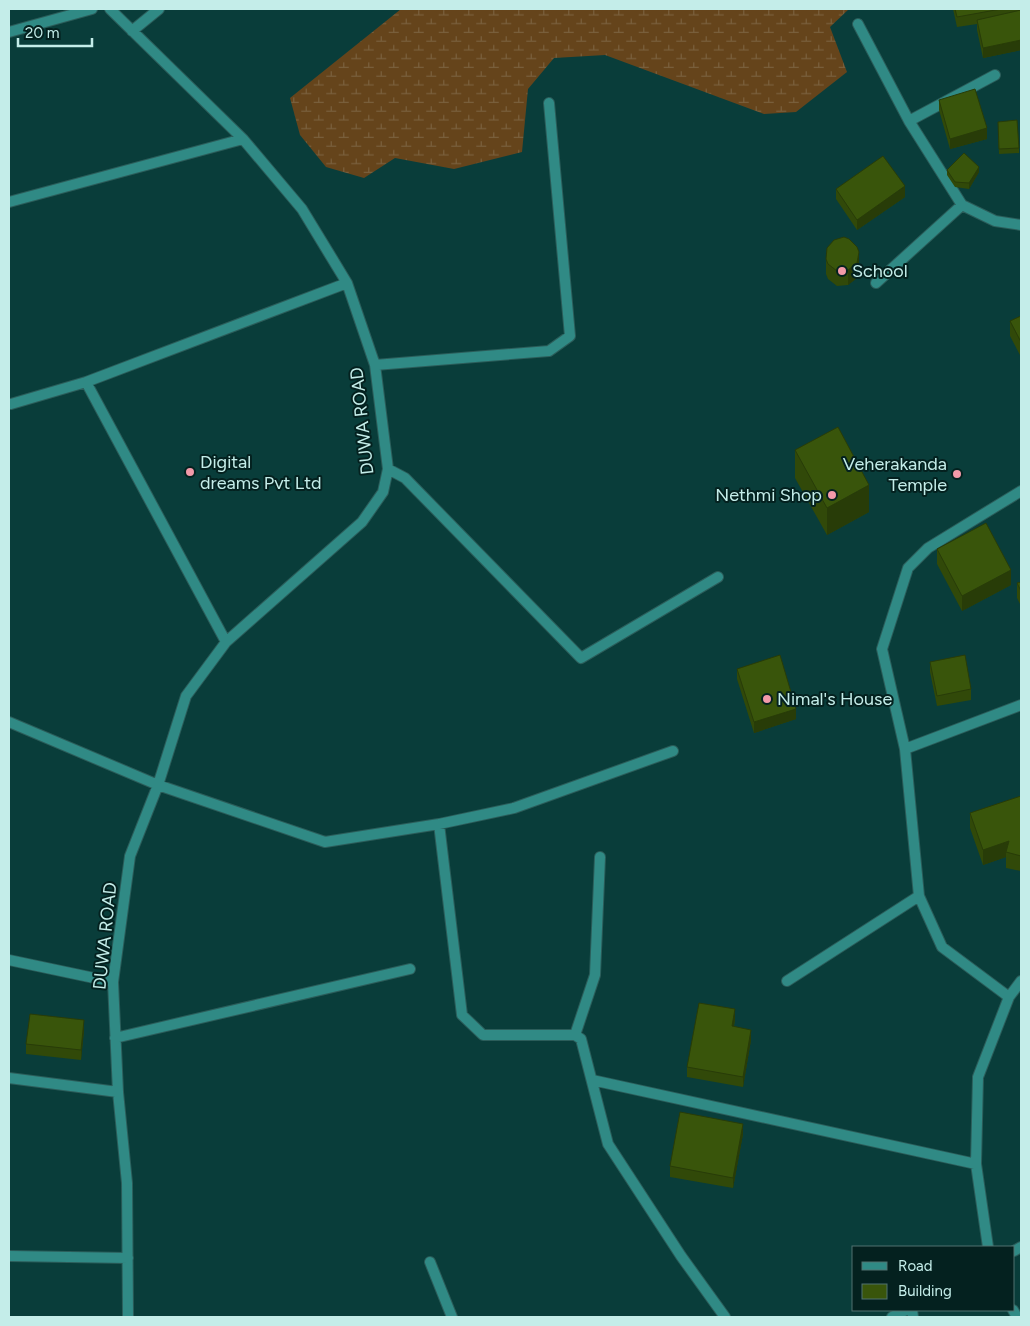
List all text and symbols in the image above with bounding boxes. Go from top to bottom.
scale bar [18,15,91,47]
text: 20 m [25,24,59,42]
place label: School [852,260,908,282]
marker: School [836,265,848,277]
street label: DUWA ROAD [345,366,379,476]
place label: Digital dreams Pvt Ltd [200,451,322,494]
place label: Veherakanda Temple [843,453,947,496]
marker: Digital dreams Pvt Ltd [184,466,196,478]
marker: Veherakanda Temple [951,468,963,480]
place label: Nethmi Shop [715,484,822,506]
marker: Nethmi Shop [826,489,838,501]
place label: Nimal's House [777,688,892,710]
marker: Nimal's House [761,693,773,705]
street label: DUWA ROAD [88,881,122,991]
legend [852,1246,1015,1311]
text: Road [898,1257,933,1275]
text: Building [898,1282,952,1300]

